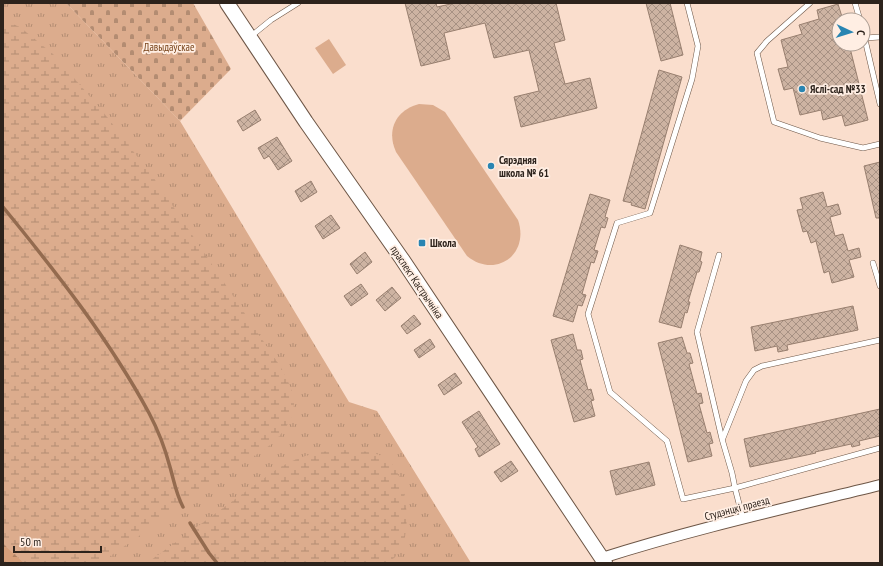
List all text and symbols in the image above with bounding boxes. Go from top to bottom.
north arrow [831,12,871,52]
text: С [854,30,868,36]
park label: Давыдаўскае [143,40,195,54]
place label: Яслі-сад №33 [810,82,866,96]
marker: Яслі-сад №33 [797,84,807,94]
place label: Сярэдняя школа № 61 [499,153,549,180]
marker: Сярэдняя школа № 61 [486,161,496,171]
place label: Школа [430,236,457,250]
marker: Школа [417,238,427,248]
street label: праспект Кастрычніка [387,243,447,321]
street label: Студэнцкі праезд [703,493,771,523]
scale bar [14,528,101,554]
text: 50 m [20,534,41,549]

